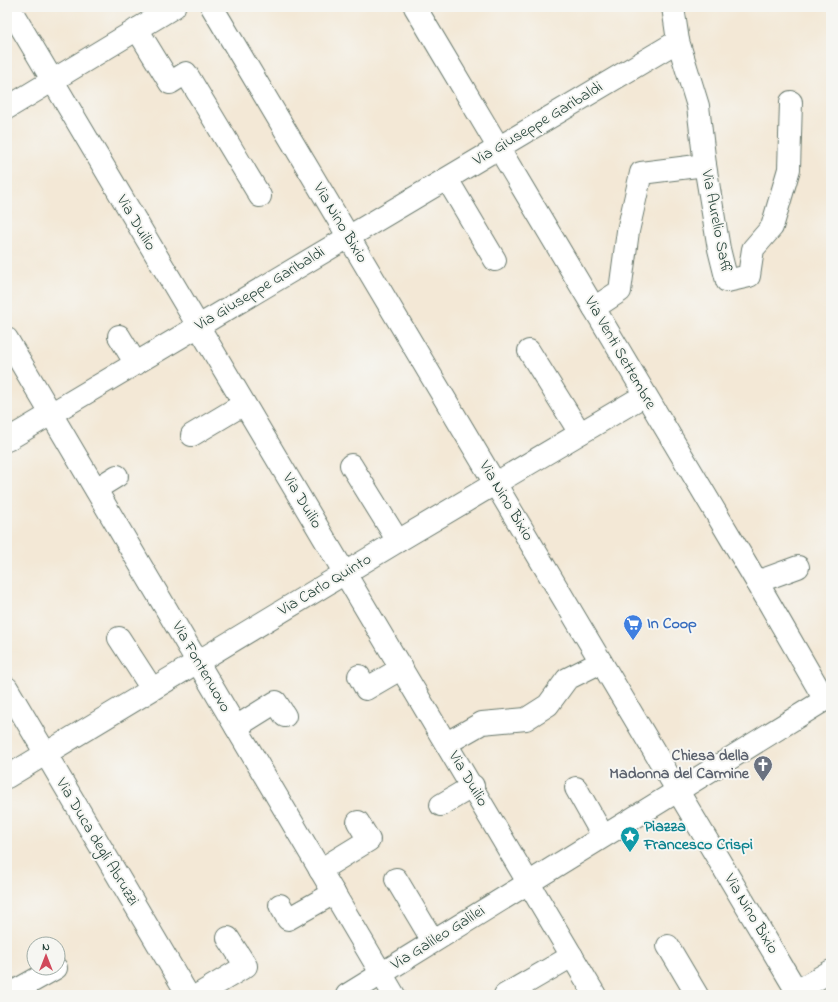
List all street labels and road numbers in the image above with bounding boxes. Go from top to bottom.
street label: Via Giuseppe Garibaldi [468,76,608,173]
street label: Via Aurelio Saffi [694,167,738,274]
street label: Via Nino Bixio [306,177,373,268]
street label: Via Duilio [109,190,162,256]
street label: Via Giuseppe Garibaldi [190,241,330,338]
street label: Via Venti Settembre [577,291,663,415]
street label: Via Nino Bixio [472,455,539,546]
street label: Via Duilio [275,468,328,534]
street label: Via Carlo Quinto [273,548,376,623]
street label: Via Fontenuovo [165,616,237,717]
street label: Via Duilio [441,746,494,812]
street label: Via Duca degli Abruzzi [49,773,145,911]
street label: Via Nino Bixio [717,868,784,959]
street label: Via Galileo Galilei [385,899,490,977]

